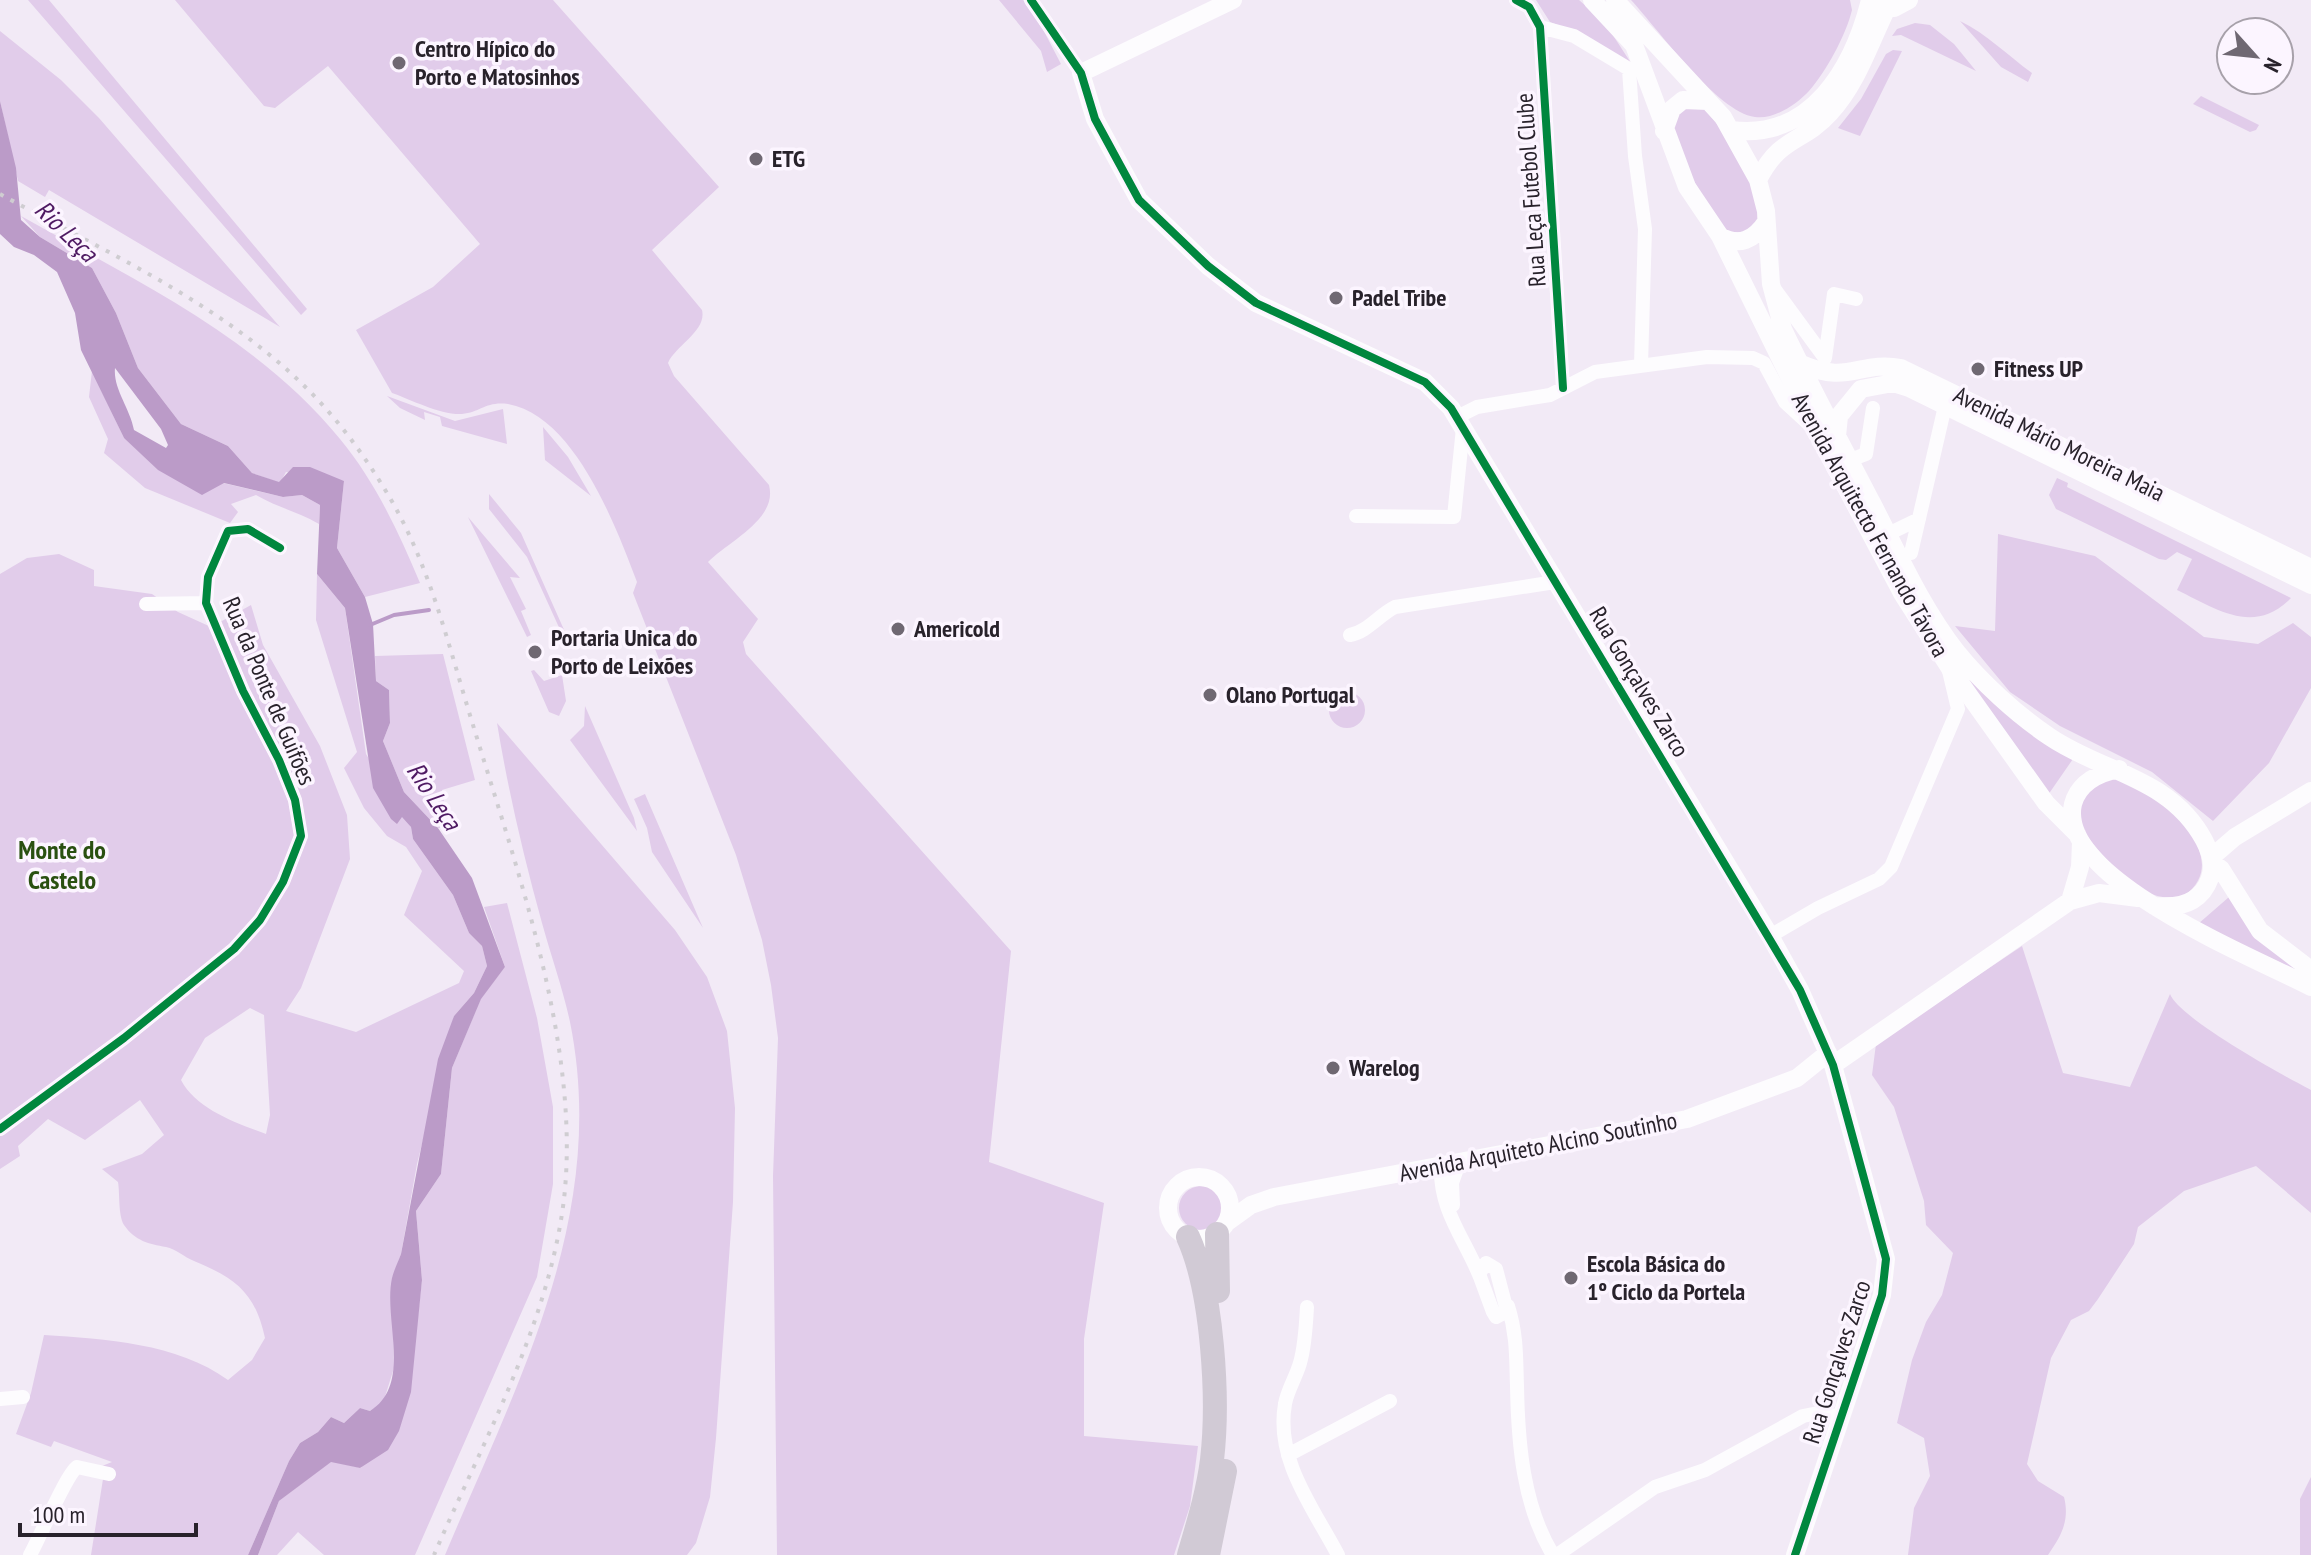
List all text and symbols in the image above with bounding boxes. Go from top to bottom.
north arrow [2215,16,2295,96]
place label: Centro Hípico do Porto e Matosinhos [415,33,580,92]
text: N [2258,53,2288,77]
marker: Centro Hípico do Porto e Matosinhos [390,54,408,72]
street label: Rua Leça Futebol Clube [1508,92,1553,288]
place label: ETG [772,143,805,174]
marker: ETG [747,150,765,168]
water label: Rio Leça [28,193,106,270]
place label: Padel Tribe [1352,282,1446,313]
marker: Padel Tribe [1327,289,1345,307]
place label: Fitness UP [1994,353,2084,384]
marker: Fitness UP [1969,360,1987,378]
street label: Avenida Mário Moreira Maia [1949,379,2170,508]
street label: Avenida Arquitecto Fernando Távora [1785,387,1956,662]
street label: Rua da Ponte de Guifões [216,592,323,790]
street label: Rua Gonçalves Zarco [1582,601,1696,763]
place label: Americold [913,613,1000,644]
marker: Americold [889,620,907,638]
place label: Portaria Unica do Porto de Leixões [551,622,698,681]
marker: Portaria Unica do Porto de Leixões [526,643,544,661]
place label: Olano Portugal [1226,679,1355,710]
marker: Olano Portugal [1201,686,1219,704]
water label: Rio Leça [400,756,470,837]
district label: Monte do Castelo [18,833,106,896]
place label: Warelog [1348,1052,1420,1083]
marker: Warelog [1324,1059,1342,1077]
street label: Avenida Arquiteto Alcino Soutinho [1396,1104,1680,1189]
place label: Escola Básica do 1º Ciclo da Portela [1587,1248,1745,1307]
marker: Escola Básica do 1º Ciclo da Portela [1562,1269,1580,1287]
street label: Rua Gonçalves Zarco [1796,1276,1878,1447]
scale bar [20,1487,196,1537]
text: 100 m [32,1499,85,1530]

